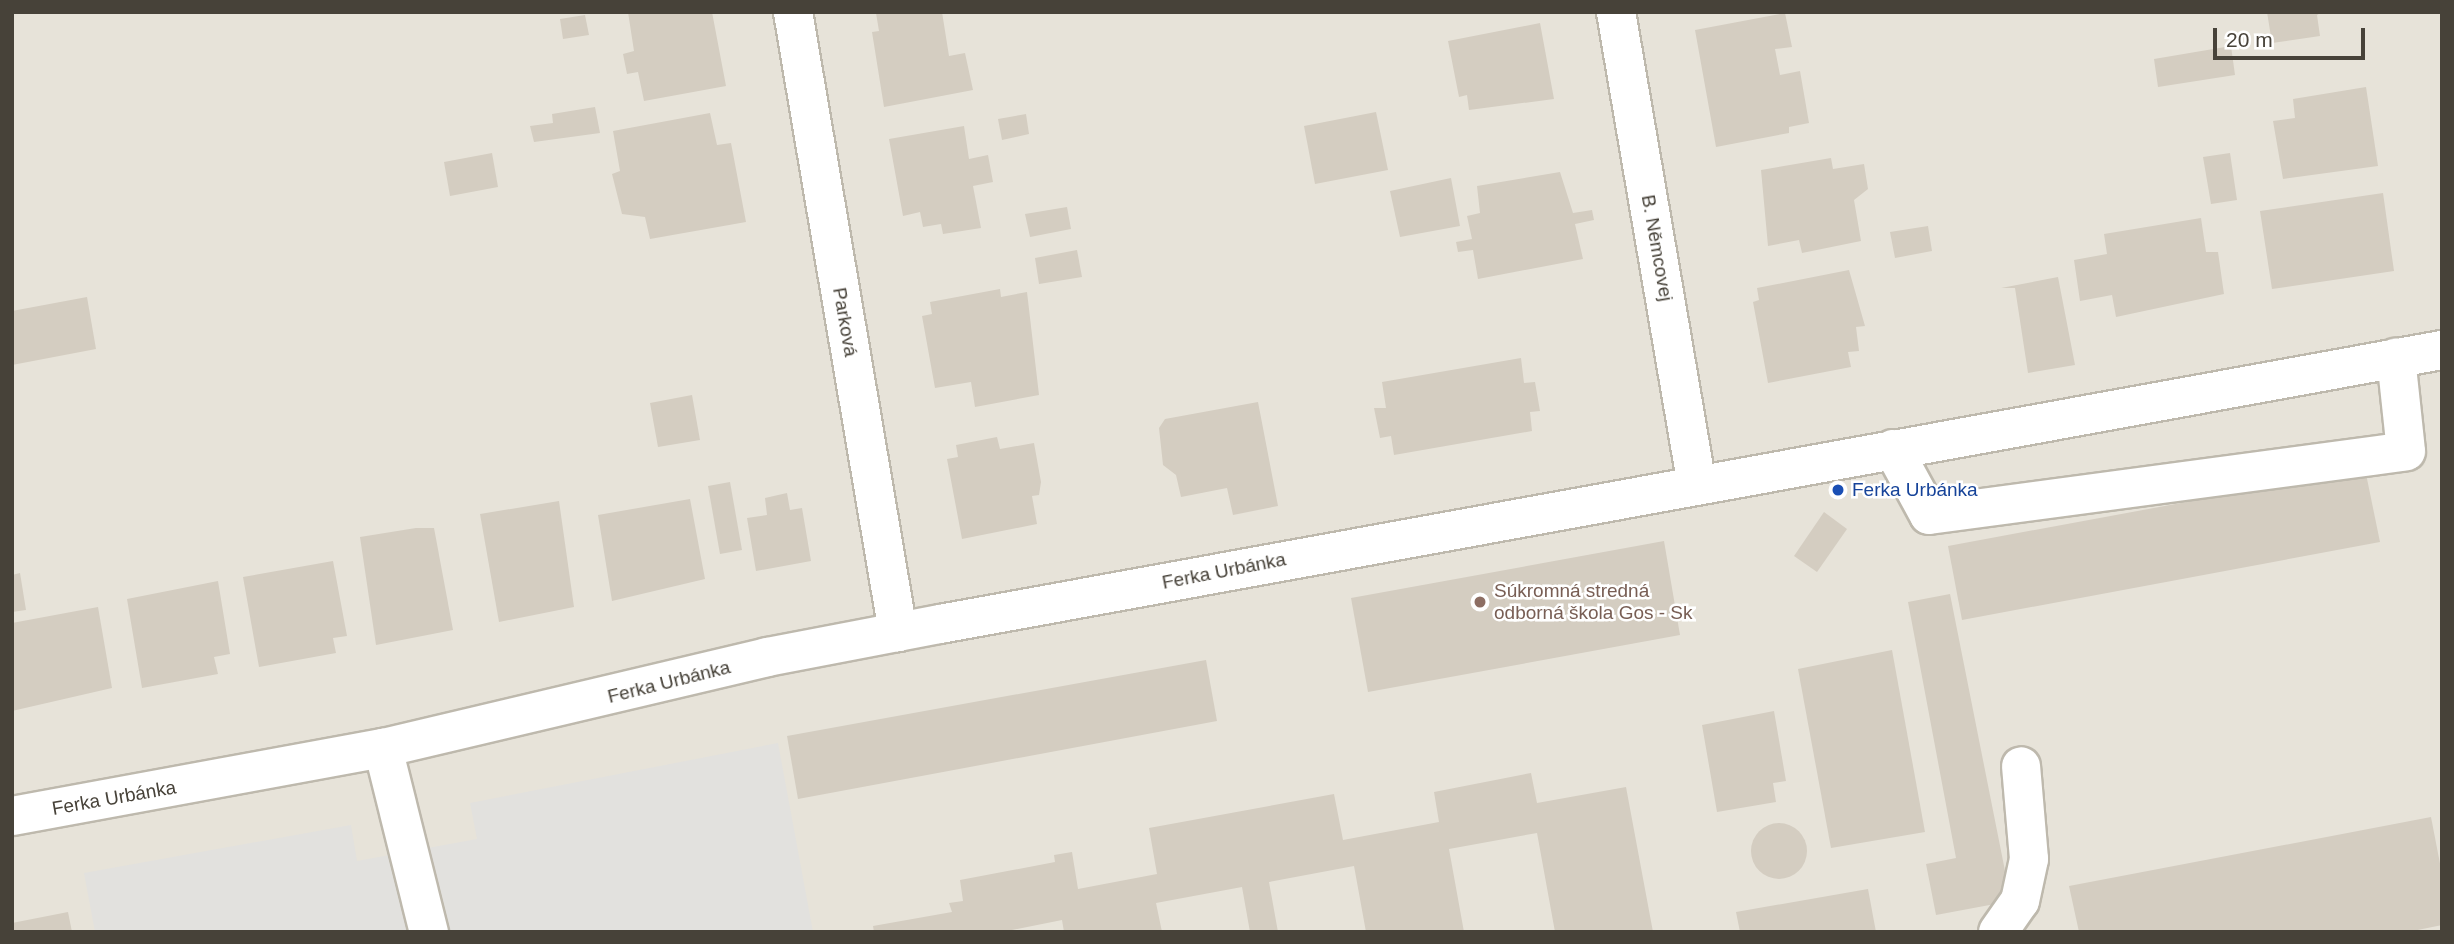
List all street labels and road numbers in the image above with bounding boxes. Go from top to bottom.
street label: B. Němcovej [1636,193,1678,303]
street label: Parková [828,286,862,358]
street label: Ferka Urbánka [1160,548,1288,594]
street label: Ferka Urbánka [605,656,733,708]
street label: Ferka Urbánka [50,776,178,820]

